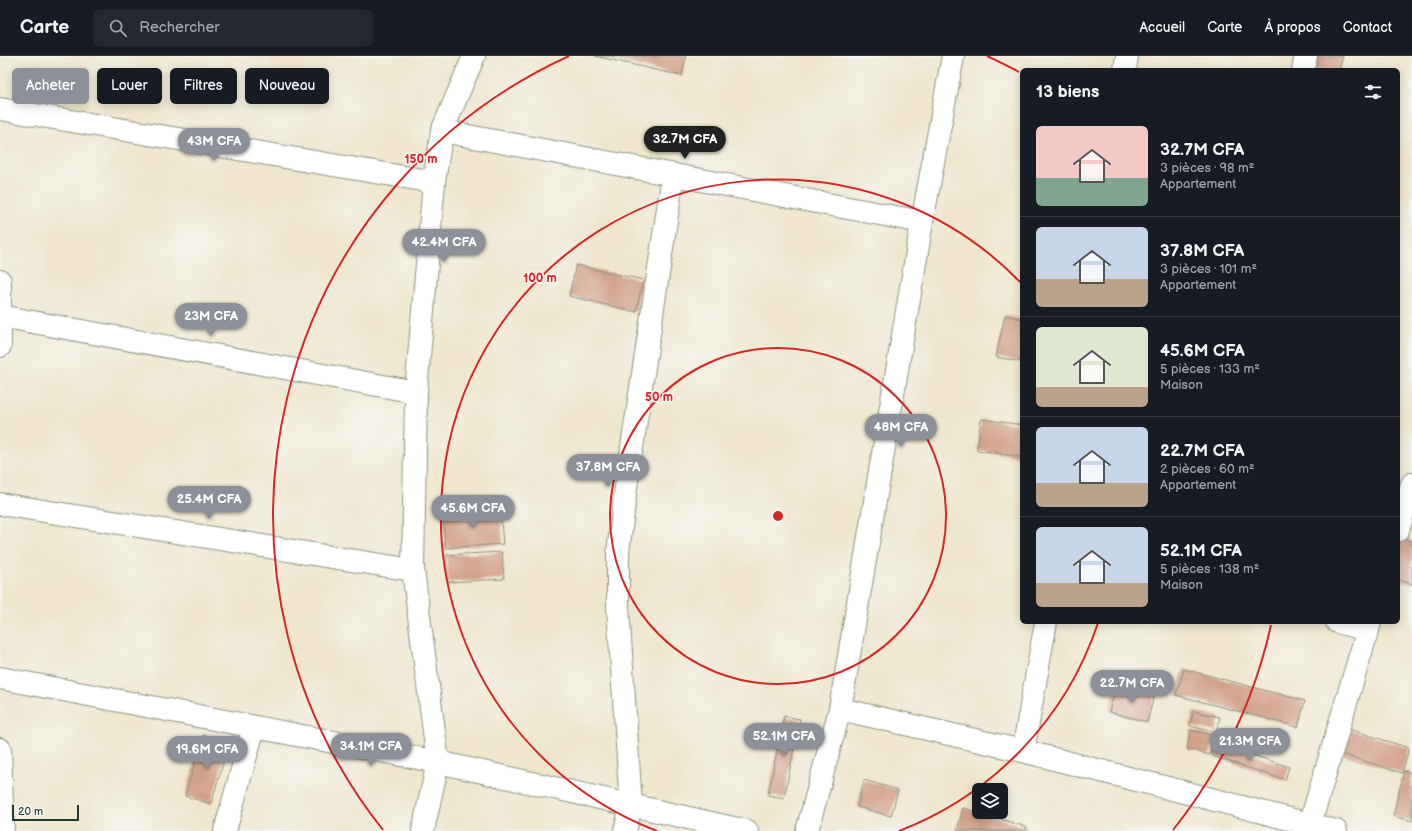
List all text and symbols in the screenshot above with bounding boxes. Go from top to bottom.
search box [93,10,373,46]
text: Carte [20,16,69,39]
icon: search [107,17,129,39]
text: Rechercher [139,18,220,37]
text: Accueil [1139,19,1185,36]
text: Carte [1207,19,1242,36]
text: À propos [1264,19,1321,36]
text: Contact [1343,19,1392,36]
chip: Acheter [12,68,89,104]
chip: Louer [97,68,162,104]
chip: Filtres [170,68,237,104]
chip: Nouveau [245,68,329,104]
icon: filters [1362,81,1384,103]
text: 13 biens [1036,82,1099,102]
pin: 32.7M CFA [639,126,731,160]
pin: 43M CFA [177,128,251,162]
text: 32.7M CFA [653,131,717,147]
text: 43M CFA [187,133,241,149]
text: 32.7M CFA [1160,140,1244,160]
icon: home [1068,142,1116,190]
text: 150 m [405,152,437,167]
text: 3 pièces · 98 m² [1160,160,1254,176]
text: Appartement [1160,176,1236,192]
pin: 42.4M CFA [398,229,490,263]
text: 42.4M CFA [412,234,476,250]
text: 37.8M CFA [1160,241,1244,261]
icon: home [1068,243,1116,291]
text: 3 pièces · 101 m² [1160,261,1257,277]
text: 100 m [523,271,557,286]
text: Appartement [1160,277,1236,293]
pin: 23M CFA [174,303,248,337]
text: 23M CFA [184,308,238,324]
text: 45.6M CFA [1160,341,1245,361]
icon: home [1068,343,1116,391]
text: 5 pièces · 133 m² [1160,361,1260,377]
text: Maison [1160,377,1203,393]
text: 50 m [645,390,673,405]
pin: 48M CFA [864,414,938,448]
text: 48M CFA [874,419,928,435]
text: 22.7M CFA [1160,441,1244,461]
icon: home [1068,443,1116,491]
pin: 37.8M CFA [562,454,654,488]
text: 37.8M CFA [576,459,640,475]
text: 2 pièces · 60 m² [1160,461,1255,477]
text: Appartement [1160,477,1236,493]
pin: 25.4M CFA [163,486,255,520]
text: 25.4M CFA [177,491,241,507]
pin: 45.6M CFA [427,495,519,529]
text: 45.6M CFA [441,500,505,516]
centre of rings [771,509,785,523]
text: 52.1M CFA [1160,541,1242,561]
icon: home [1068,543,1116,591]
text: 5 pièces · 138 m² [1160,561,1259,577]
text: Maison [1160,577,1203,593]
pin: 22.7M CFA [1086,670,1178,704]
text: 22.7M CFA [1100,675,1164,691]
pin: 52.1M CFA [738,723,830,757]
text: 52.1M CFA [753,728,815,744]
pin: 21.3M CFA [1204,728,1296,762]
pin: 34.1M CFA [325,733,417,767]
text: 21.3M CFA [1219,733,1281,749]
pin: 19.6M CFA [161,736,253,770]
text: 34.1M CFA [340,738,402,754]
text: 19.6M CFA [176,741,238,757]
map controls [972,783,1008,819]
button: layers [972,783,1008,819]
scale bar [12,803,79,822]
text: 20 m [18,805,43,818]

